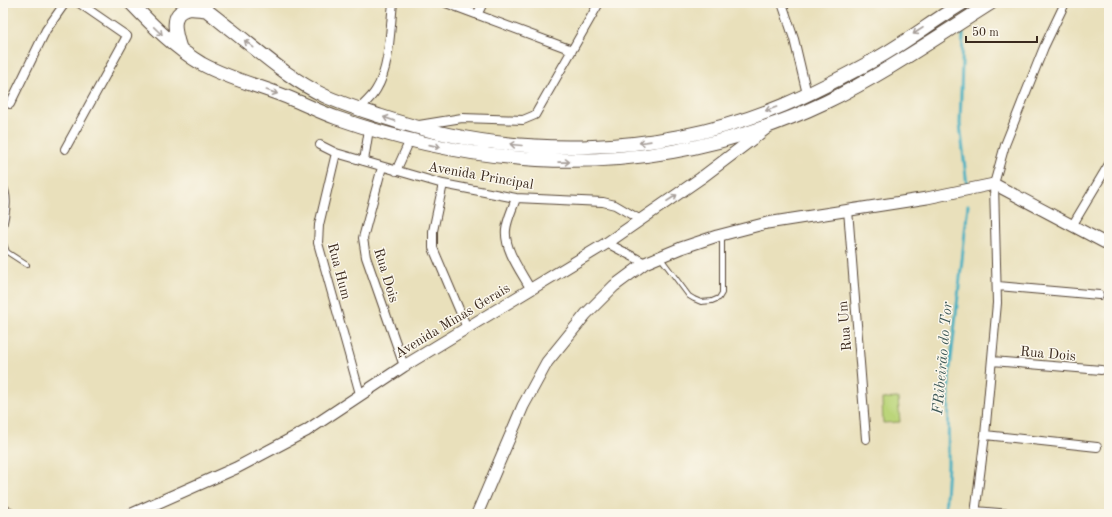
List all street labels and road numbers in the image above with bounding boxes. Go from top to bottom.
street label: Avenida Principal [427,160,535,192]
street label: Rua Hum [325,241,353,301]
street label: Rua Dois [371,246,401,304]
street label: Avenida Minas Gerais [393,281,512,361]
street label: Rua Um [836,300,854,352]
street label: Rua Dois [1019,345,1076,363]

